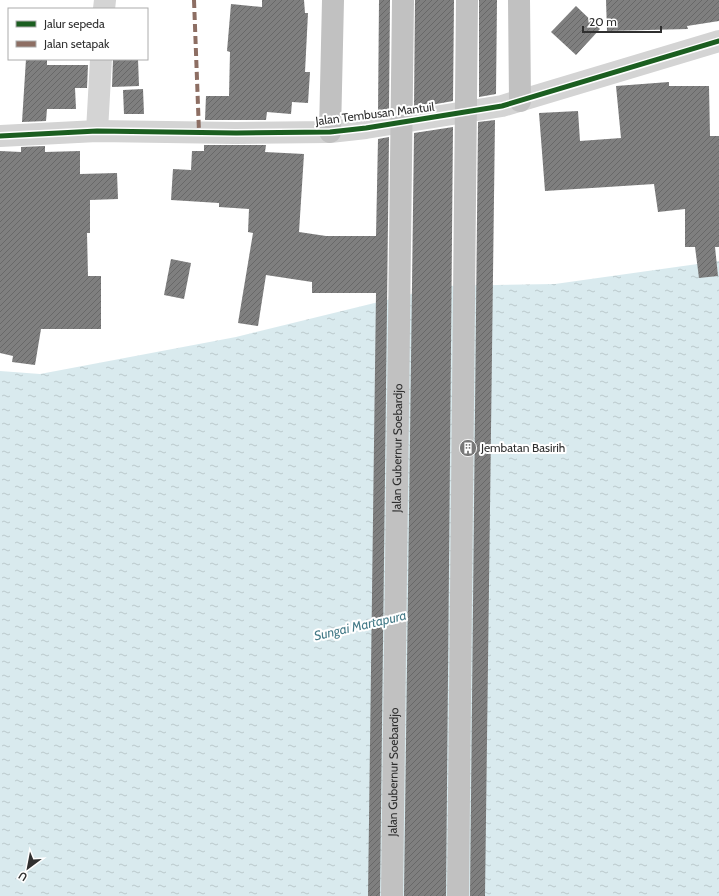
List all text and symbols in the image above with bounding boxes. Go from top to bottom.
legend [8,8,148,60]
scale bar [583,8,661,34]
text: 20 m [589,14,617,29]
text: Jalur sepeda [43,16,105,31]
text: Jalan setapak [43,36,110,51]
street label: Jalan Tembusan Mantuil [314,99,435,128]
street label: Jalan Gubernur Soebardjo [389,383,405,514]
building icon: Jembatan Basirih [458,438,478,458]
place label: Jembatan Basirih [480,440,565,455]
water label: Sungai Martapura [312,607,408,643]
street label: Jalan Gubernur Soebardjo [385,707,401,838]
north arrow [8,848,48,888]
text: U [16,868,30,885]

